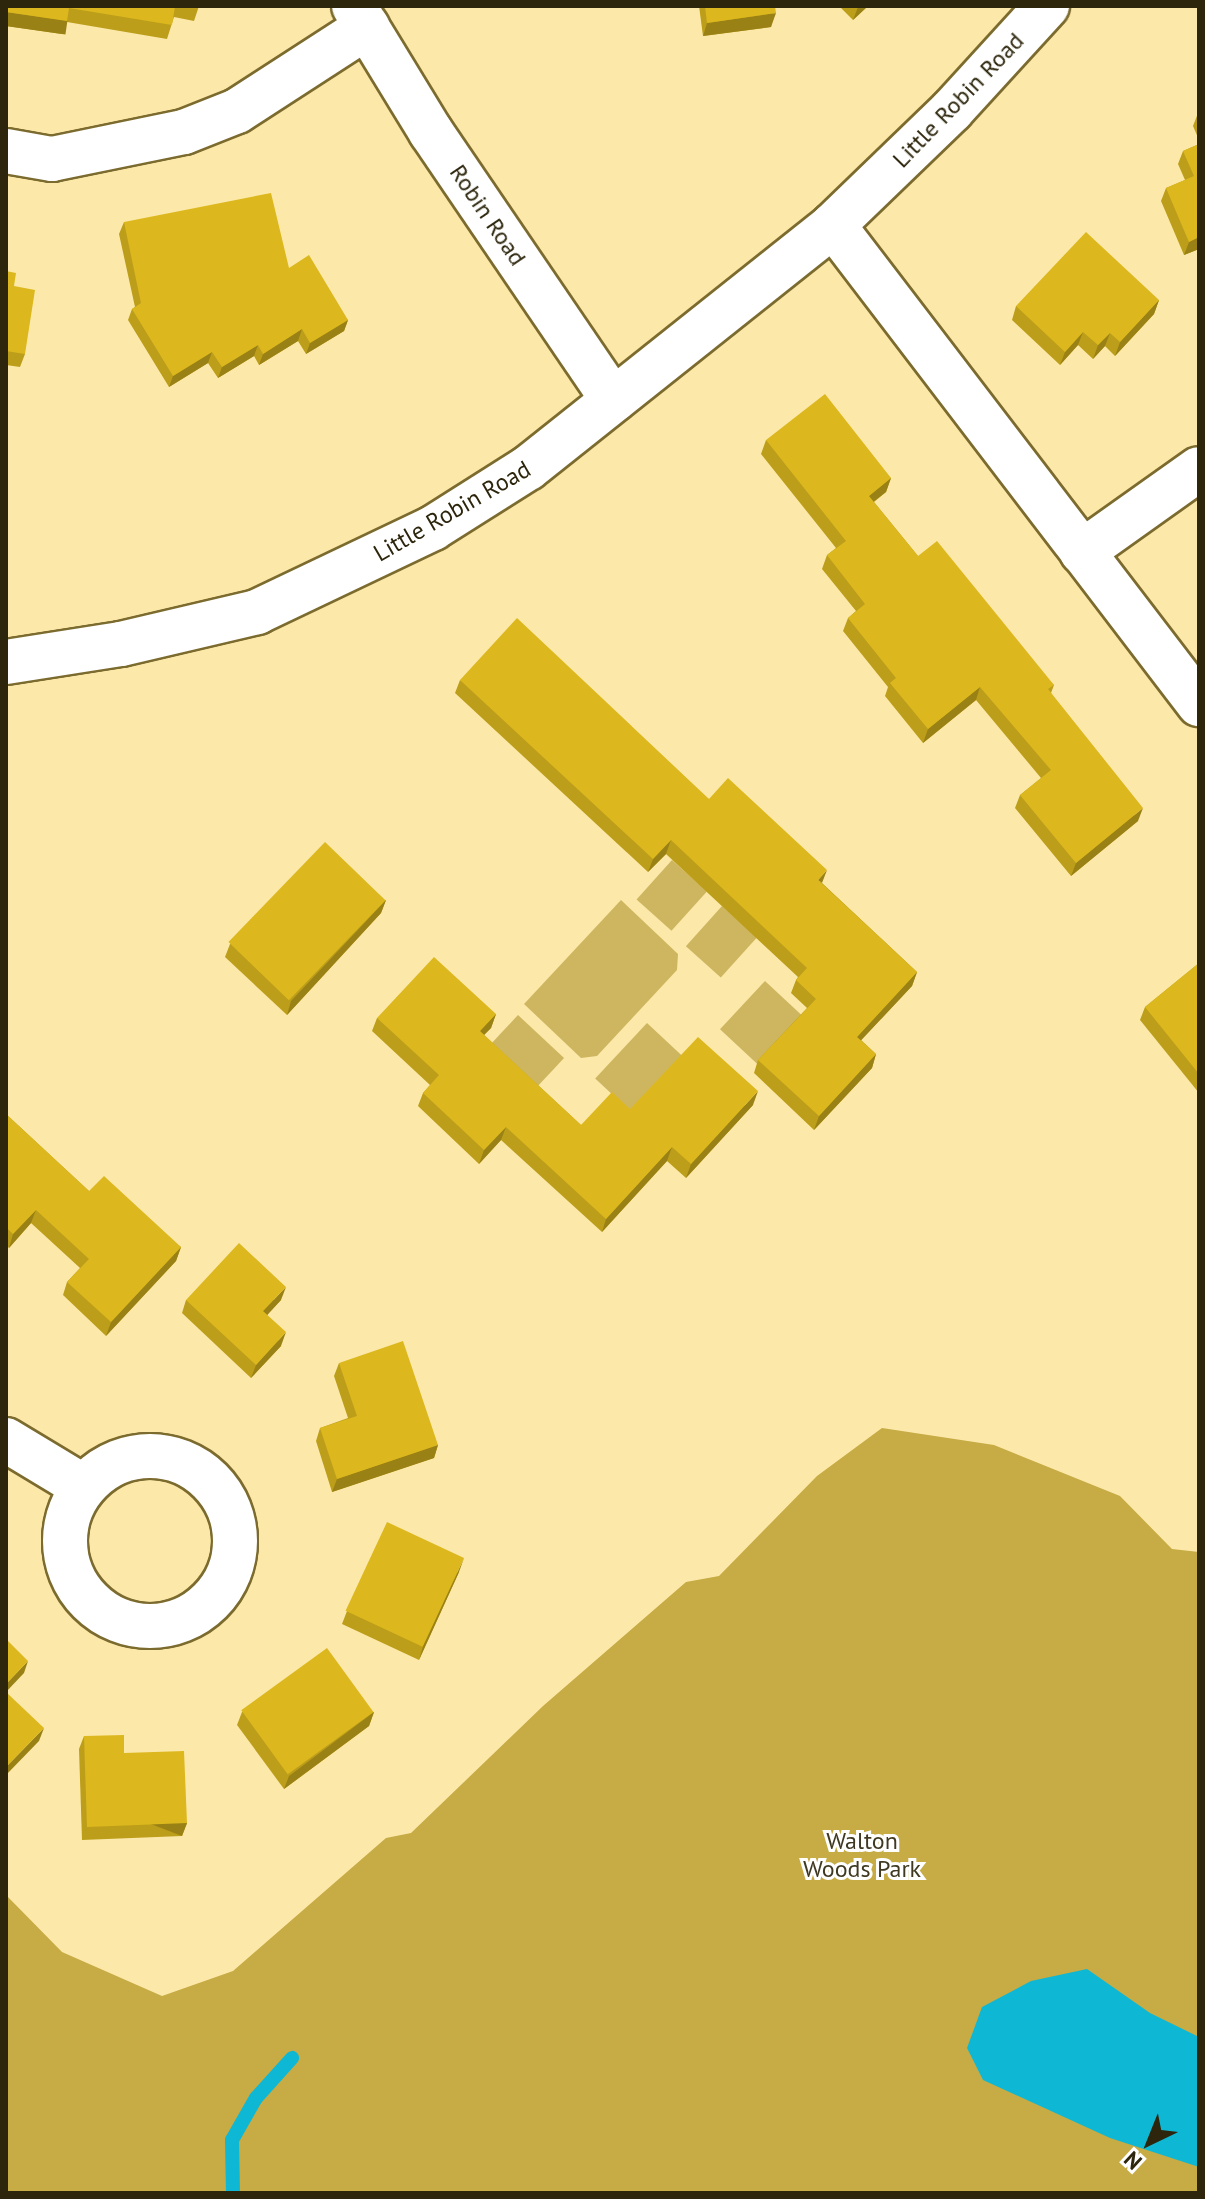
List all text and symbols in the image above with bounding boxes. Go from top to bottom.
street label: Little Robin Road [886,27,1030,173]
street label: Robin Road [444,159,532,271]
street label: Little Robin Road [368,454,536,568]
park label: Walton Woods Park [803,1827,921,1883]
north arrow [1109,2103,1189,2183]
text: N [1118,2145,1147,2176]

